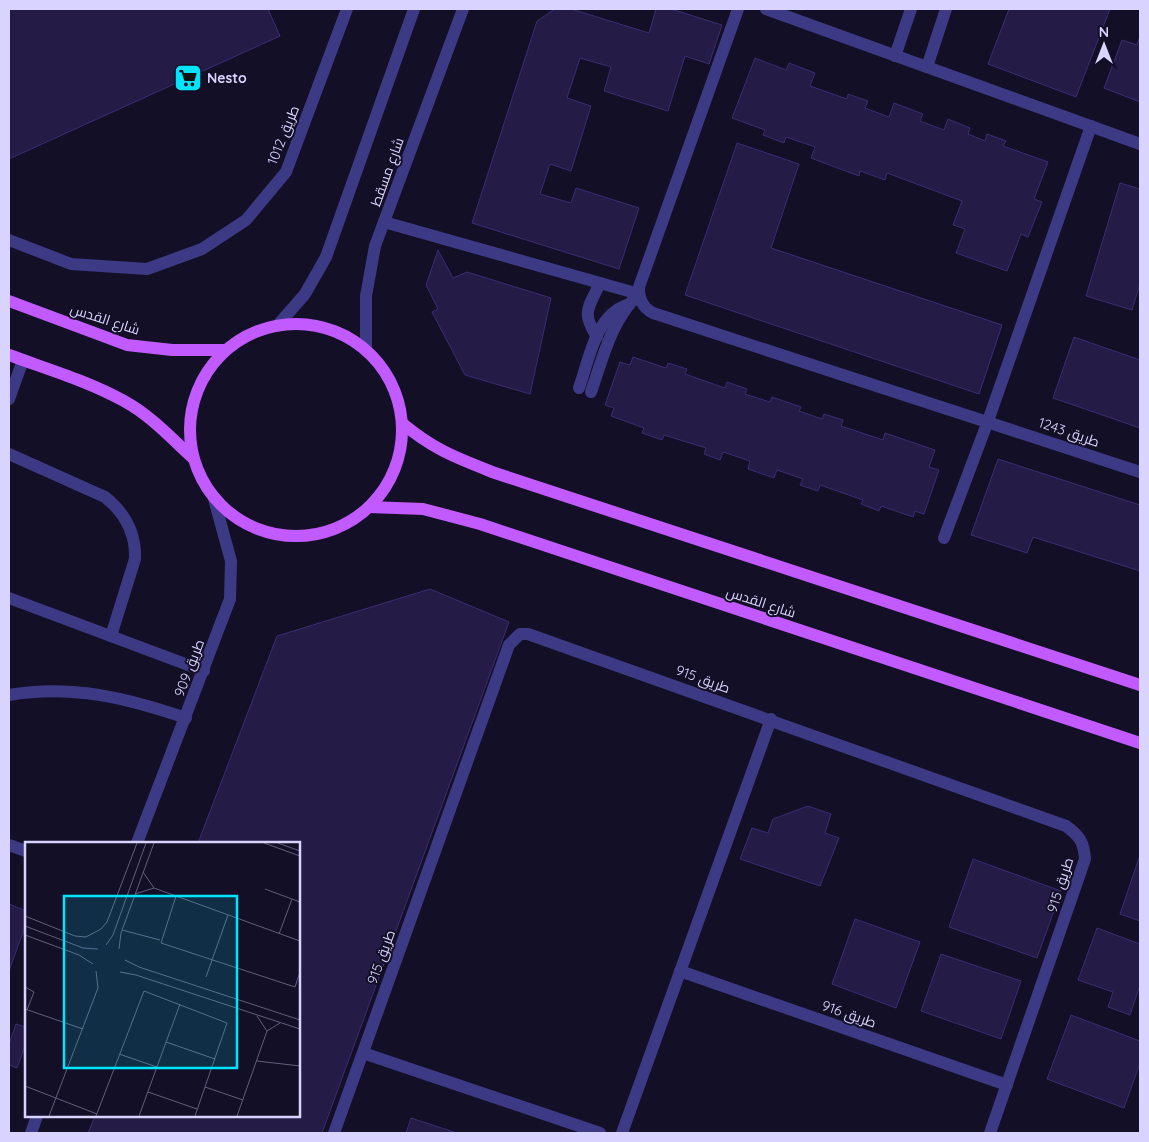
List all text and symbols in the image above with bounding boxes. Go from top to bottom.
north arrow [1079,20,1129,70]
text: N [1099,23,1109,41]
supermarket icon: Nesto [173,63,203,93]
place label: Nesto [207,69,247,87]
street label: طريق 1012 [263,103,303,167]
street label: شارع مسقط [366,135,408,209]
street label: شارع القدس [68,299,142,339]
street label: طريق 1243 [1036,413,1102,451]
street label: شارع القدس [724,582,798,622]
street label: طريق 909 [170,637,208,699]
street label: طريق 915 [673,661,733,697]
inset map [25,842,300,1117]
street label: طريق 915 [1043,855,1077,915]
street label: طريق 915 [363,927,399,987]
street label: طريق 916 [819,996,879,1032]

